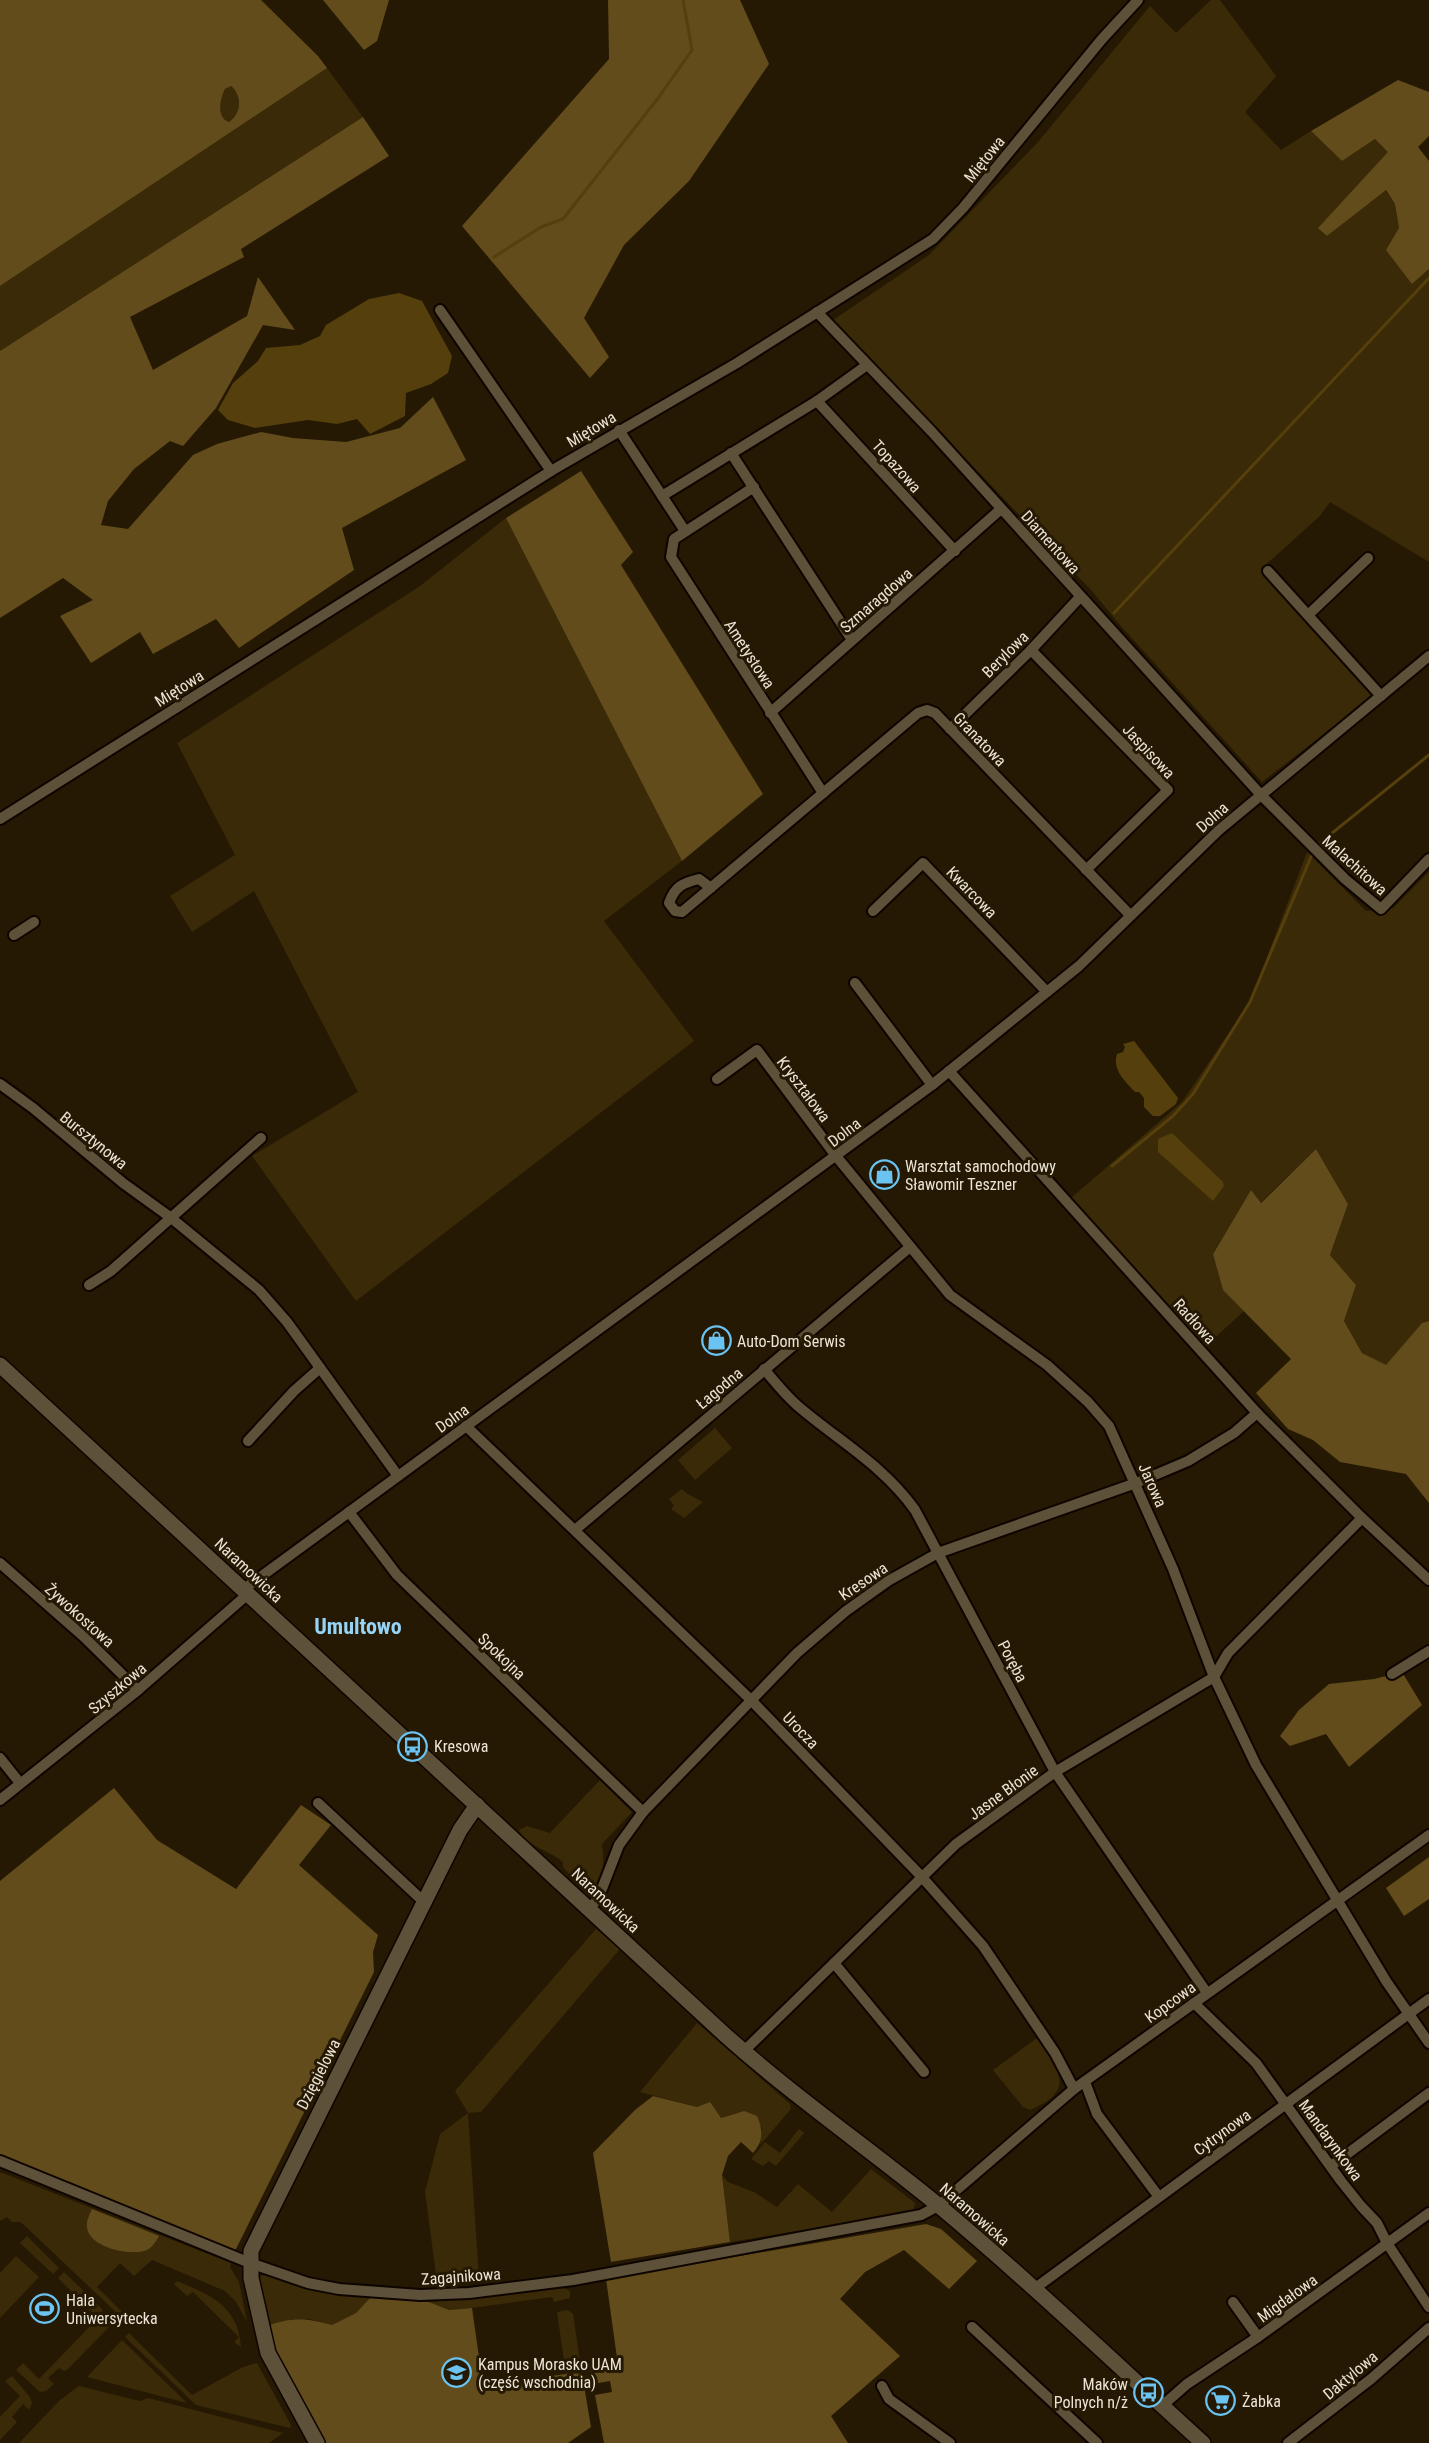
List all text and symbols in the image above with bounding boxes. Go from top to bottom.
street label: Miętowa [960,132,1009,186]
street label: Miętowa [563,407,619,451]
street label: Topazowa [868,436,925,497]
street label: Diamentowa [1017,507,1084,578]
street label: Szmaragdowa [836,564,916,637]
street label: Ametystowa [720,616,779,692]
street label: Berylowa [978,627,1032,681]
street label: Miętowa [151,666,207,711]
street label: Granatowa [949,708,1010,770]
street label: Jaspisowa [1119,720,1179,783]
street label: Dolna [1193,798,1232,837]
street label: Malachitowa [1318,831,1391,899]
street label: Kwarcowa [942,863,1001,922]
street label: Kryształowa [773,1053,834,1126]
street label: Bursztynowa [56,1108,131,1173]
street label: Dolna [824,1114,864,1151]
place label: Warsztat samochodowy Sławomir Teszner [905,1157,1056,1194]
shop icon: Warsztat samochodowy Sławomir Teszner [868,1159,900,1191]
street label: Radłowa [1169,1295,1220,1348]
shop icon: Auto-Dom Serwis [700,1325,732,1357]
place label: Auto-Dom Serwis [737,1332,846,1351]
street label: Łagodna [692,1364,746,1413]
street label: Dolna [432,1400,473,1437]
street label: Jarowa [1134,1460,1171,1510]
street label: Naramowicka [211,1534,287,1607]
street label: Kresowa [835,1558,891,1604]
street label: Żywokostowa [41,1579,118,1651]
district label: Umultowo [314,1614,402,1639]
street label: Spokojna [474,1629,529,1684]
street label: Poręba [994,1637,1031,1685]
street label: Szyszkowa [85,1659,150,1718]
street label: Urocza [779,1708,823,1753]
bus stop icon: Kresowa [397,1730,429,1762]
place label: Kresowa [434,1737,488,1756]
street label: Jasne Błonie [965,1761,1042,1824]
street label: Naramowicka [568,1864,644,1937]
street label: Kopcowa [1141,1978,1199,2027]
street label: Dzięgielowa [293,2036,344,2112]
street label: Mandarynkowa [1295,2096,1366,2185]
street label: Cytrynowa [1190,2105,1255,2159]
street label: Naramowicka [936,2179,1013,2250]
street label: Zagajnikowa [421,2264,502,2289]
street label: Migdałowa [1254,2270,1321,2326]
place label: Hala Uniwersytecka [66,2291,158,2328]
sports icon: Hala Uniwersytecka [29,2293,61,2325]
street label: Daktylowa [1319,2347,1381,2404]
place label: Kampus Morasko UAM (część wschodnia) [478,2355,622,2392]
school or university icon: Kampus Morasko UAM (część wschodnia) [441,2357,473,2389]
place label: Maków Polnych n/ż [1054,2375,1128,2412]
bus stop icon: Maków Polnych n/ż [1133,2377,1165,2409]
supermarket icon: Żabka [1205,2385,1237,2417]
place label: Żabka [1242,2392,1281,2411]

